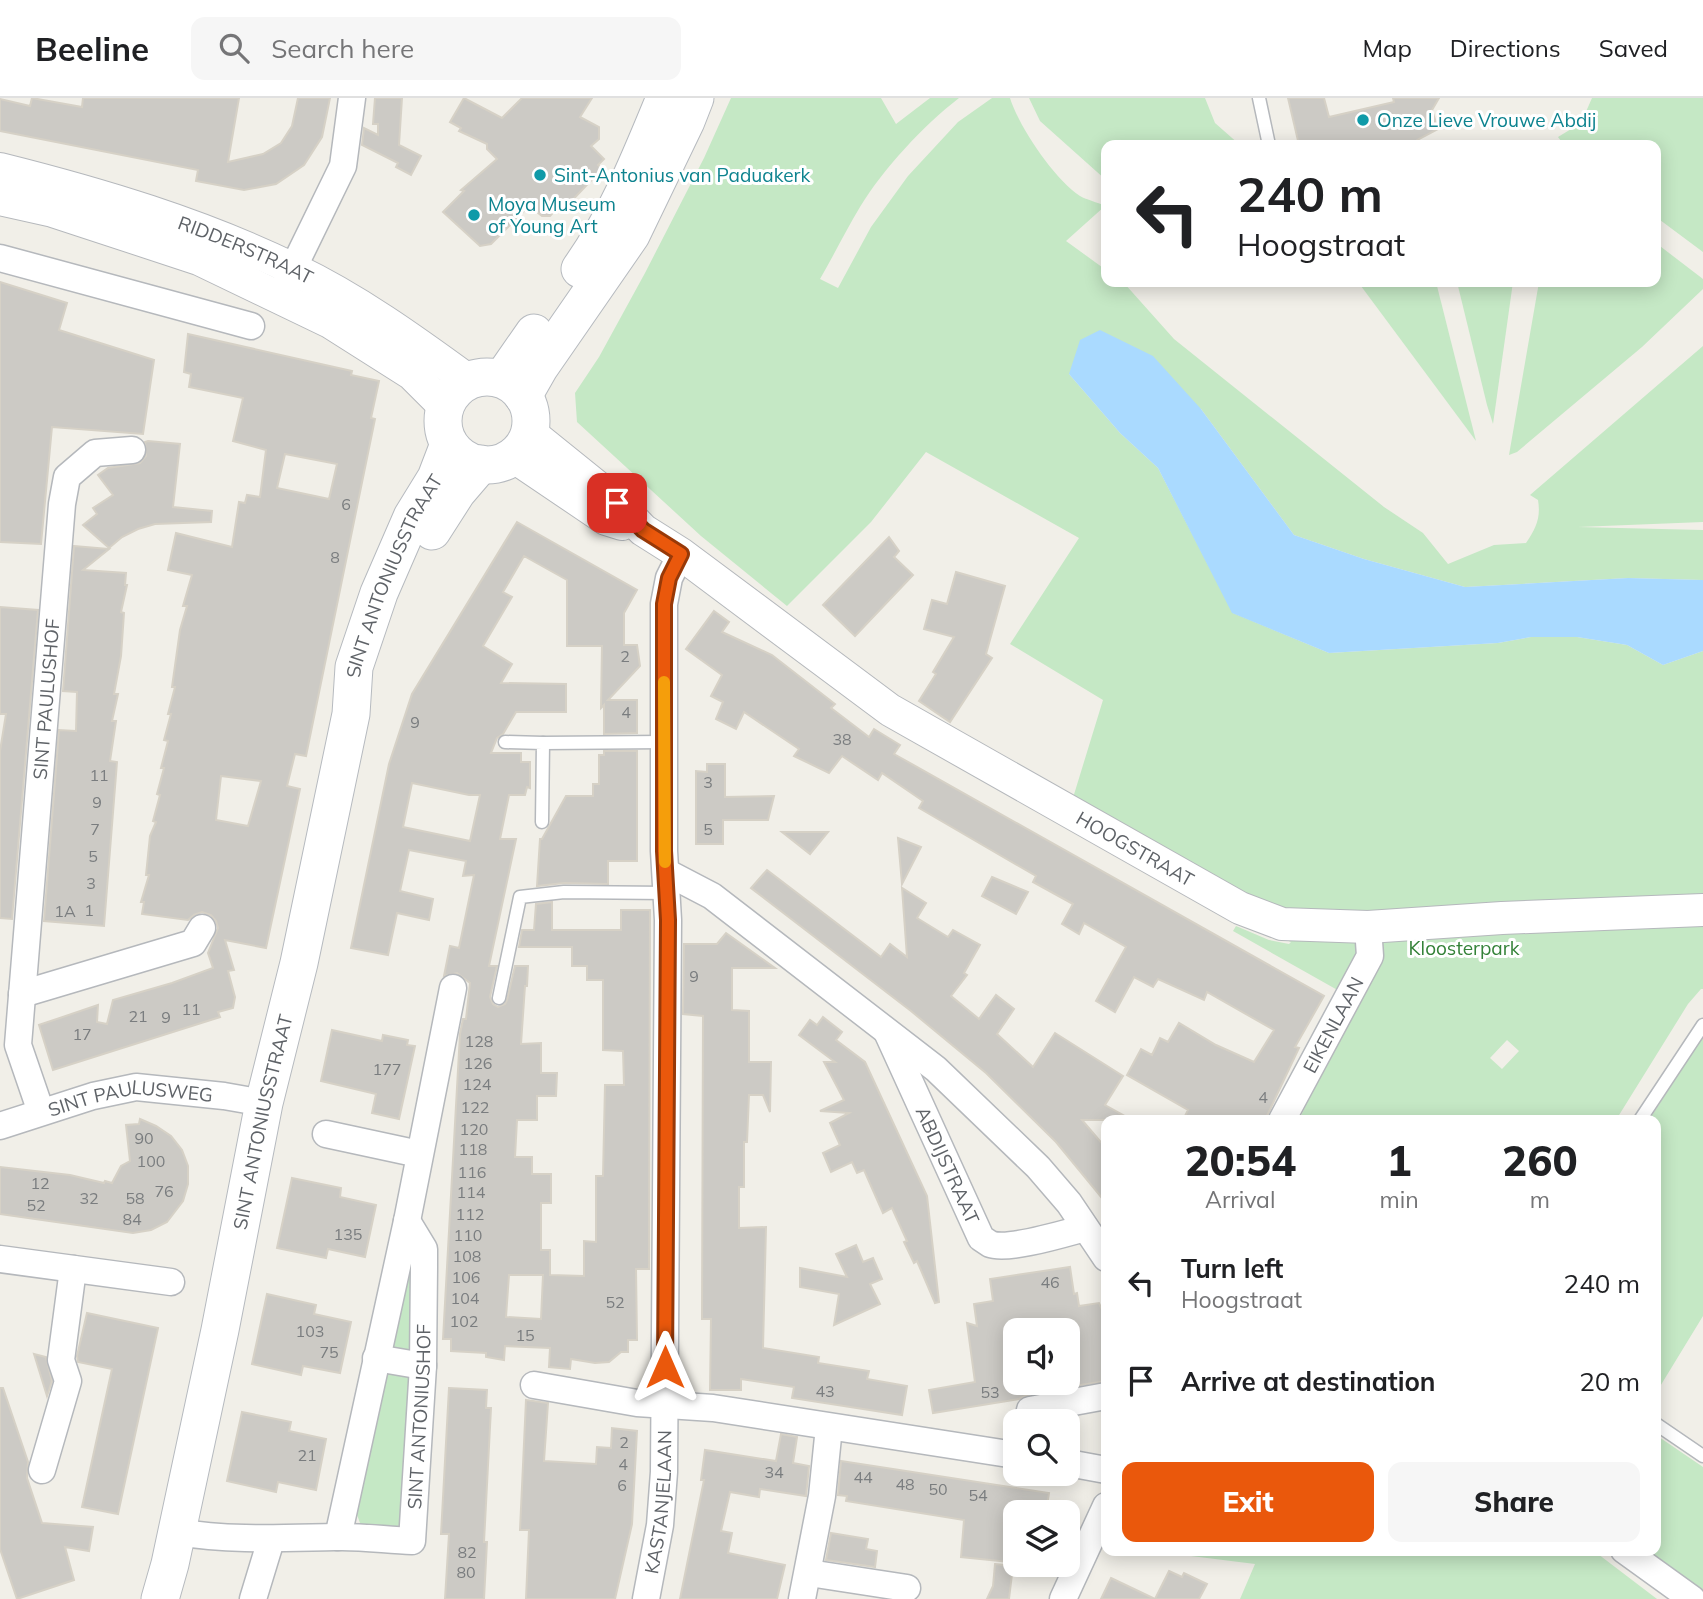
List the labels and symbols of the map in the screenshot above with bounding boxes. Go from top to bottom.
place label: Onze Lieve Vrouwe Abdij [1377,108,1596,132]
marker: Onze Lieve Vrouwe Abdij [1355,112,1371,128]
place label: Sint-Antonius van Paduakerk [554,163,810,187]
marker: Sint-Antonius van Paduakerk [532,167,548,183]
place label: Moya Museum of Young Art [488,192,616,238]
marker: Moya Museum of Young Art [466,207,482,223]
street label: RIDDERSTRAAT [175,210,318,289]
street label: SINT ANTONIUSSTRAAT [341,469,448,678]
pin [587,473,647,533]
house number: 6 [341,494,351,514]
house number: 8 [330,547,340,567]
street label: SINT PAULUSHOF [28,617,65,781]
house number: 2 [620,646,630,666]
house number: 4 [621,702,631,722]
house number: 9 [410,712,420,732]
house number: 38 [832,729,852,749]
house number: 11 [89,765,109,785]
house number: 3 [703,772,713,792]
house number: 9 [92,792,102,812]
street label: HOOGSTRAAT [1072,806,1199,892]
house number: 7 [90,819,100,839]
house number: 5 [703,819,713,839]
house number: 5 [88,846,98,866]
house number: 3 [86,873,96,893]
house number: 1 [84,900,94,920]
house number: 1A [54,901,76,921]
park label: Kloosterpark [1409,936,1520,960]
house number: 9 [689,966,699,986]
street label: EIKENLAAN [1298,973,1369,1077]
house number: 11 [181,999,201,1019]
house number: 21 [128,1006,148,1026]
house number: 9 [161,1007,171,1027]
street label: SINT ANTONIUSSTRAAT [228,1011,298,1232]
house number: 17 [72,1024,92,1044]
house number: 128 [465,1031,493,1051]
house number: 126 [464,1053,492,1073]
house number: 177 [373,1059,401,1079]
house number: 124 [463,1074,492,1094]
street label: SINT PAULUSWEG [45,1075,214,1122]
house number: 4 [1258,1087,1268,1107]
house number: 122 [461,1097,489,1117]
street label: ABDIJSTRAAT [911,1103,985,1228]
house number: 120 [460,1119,488,1139]
house number: 90 [134,1128,154,1148]
house number: 118 [459,1139,487,1159]
house number: 100 [137,1151,165,1171]
house number: 116 [458,1162,486,1182]
house number: 12 [30,1173,50,1193]
house number: 76 [154,1181,174,1201]
house number: 114 [457,1182,486,1202]
house number: 32 [79,1188,99,1208]
house number: 58 [125,1188,145,1208]
house number: 52 [26,1195,46,1215]
house number: 112 [456,1204,484,1224]
house number: 84 [122,1209,142,1229]
house number: 135 [334,1224,362,1244]
house number: 110 [454,1225,482,1245]
house number: 108 [453,1246,481,1266]
house number: 106 [452,1267,480,1287]
house number: 46 [1040,1272,1060,1292]
house number: 104 [451,1288,480,1308]
house number: 52 [605,1292,625,1312]
house number: 102 [450,1311,478,1331]
house number: 103 [296,1321,324,1341]
street label: SINT ANTONIUSHOF [402,1324,435,1510]
house number: 15 [515,1325,535,1345]
position arrow [628,1330,702,1404]
house number: 75 [319,1342,339,1362]
house number: 43 [815,1381,835,1401]
house number: 53 [980,1382,1000,1402]
street label: KASTANJELAAN [639,1430,676,1576]
house number: 2 [619,1432,629,1452]
house number: 21 [297,1445,317,1465]
house number: 4 [618,1454,628,1474]
house number: 34 [764,1462,784,1482]
house number: 44 [853,1467,873,1487]
house number: 48 [895,1474,915,1494]
house number: 6 [617,1475,627,1495]
house number: 50 [928,1479,948,1499]
house number: 54 [968,1485,988,1505]
house number: 82 [457,1542,477,1562]
house number: 80 [456,1562,476,1582]

